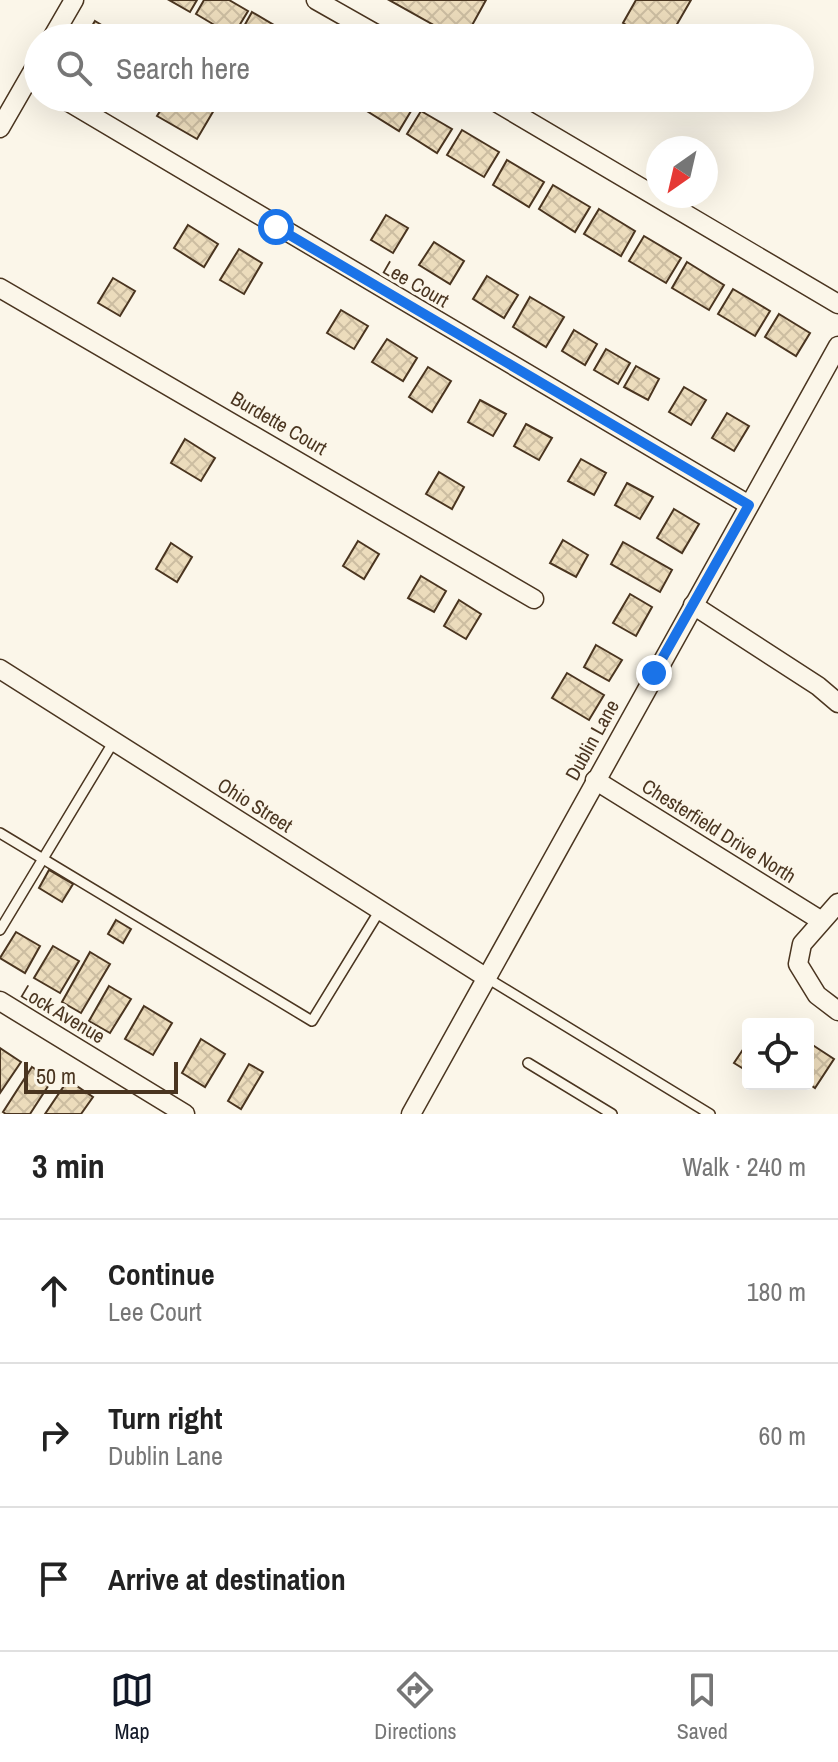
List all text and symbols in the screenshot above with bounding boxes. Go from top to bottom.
search box [24,24,814,112]
icon: search [52,46,96,90]
text: Search here [116,48,250,88]
north arrow [646,136,718,208]
route start [258,209,294,245]
street label: Lee Court [378,254,455,313]
street label: Burdette Court [226,384,333,461]
route end [636,655,672,691]
street label: Dublin Lane [558,695,625,785]
street label: Ohio Street [213,771,298,838]
street label: Chesterfield Drive North [637,772,801,889]
street label: Lock Avenue [16,978,110,1049]
map controls [742,1018,814,1090]
button: locate [742,1018,814,1090]
scale bar [24,1058,178,1094]
text: 50 m [36,1061,76,1091]
text: 3 min [32,1143,105,1189]
text: Walk · 240 m [682,1149,806,1184]
text: Continue [108,1254,215,1294]
icon: ahead [32,1269,76,1313]
text: 180 m [747,1274,806,1309]
text: Lee Court [108,1294,202,1329]
text: Turn right [108,1398,222,1438]
icon: right [32,1413,76,1457]
text: 60 m [759,1418,806,1453]
text: Dublin Lane [108,1438,223,1473]
icon: arrive [32,1557,76,1601]
text: Arrive at destination [108,1559,346,1599]
tab: Map [110,1668,154,1746]
tab: Directions [374,1668,457,1746]
tab: Saved [677,1668,728,1746]

